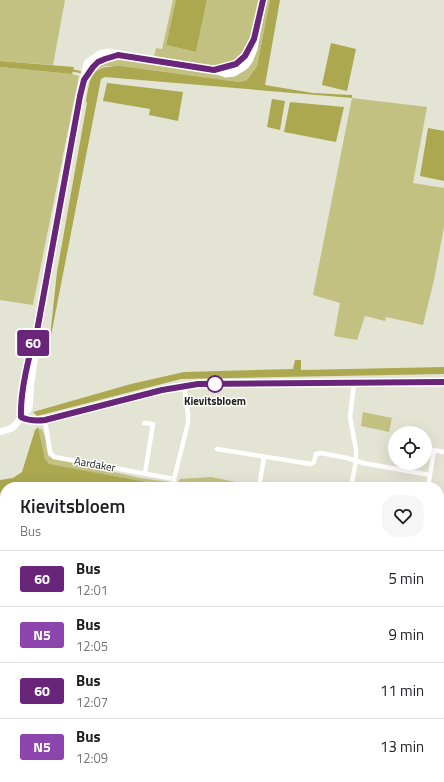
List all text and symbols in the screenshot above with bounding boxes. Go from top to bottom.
line badge: 60 [15,330,51,356]
text: 60 [25,332,41,353]
marker: Kievitsbloem [206,375,224,393]
place label: Kievitsbloem [184,393,246,409]
map controls [388,426,432,470]
button: locate [388,426,432,470]
street label: Aardaker [73,453,117,476]
text: Kievitsbloem [20,491,125,520]
button: heart [382,495,424,537]
text: Bus [20,521,41,541]
text: Bus [76,557,101,580]
text: 5 min [388,567,424,590]
text: 60 [34,568,50,589]
text: 12:01 [76,580,108,600]
text: Bus [76,613,101,636]
text: 9 min [388,623,424,646]
text: N5 [33,624,51,645]
text: 12:05 [76,636,108,656]
text: Bus [76,669,101,692]
text: 11 min [380,679,424,702]
text: 60 [34,680,50,701]
text: 12:07 [76,692,108,712]
text: Bus [76,725,101,748]
text: 13 min [380,735,424,758]
text: N5 [33,736,51,757]
text: 12:09 [76,748,108,768]

